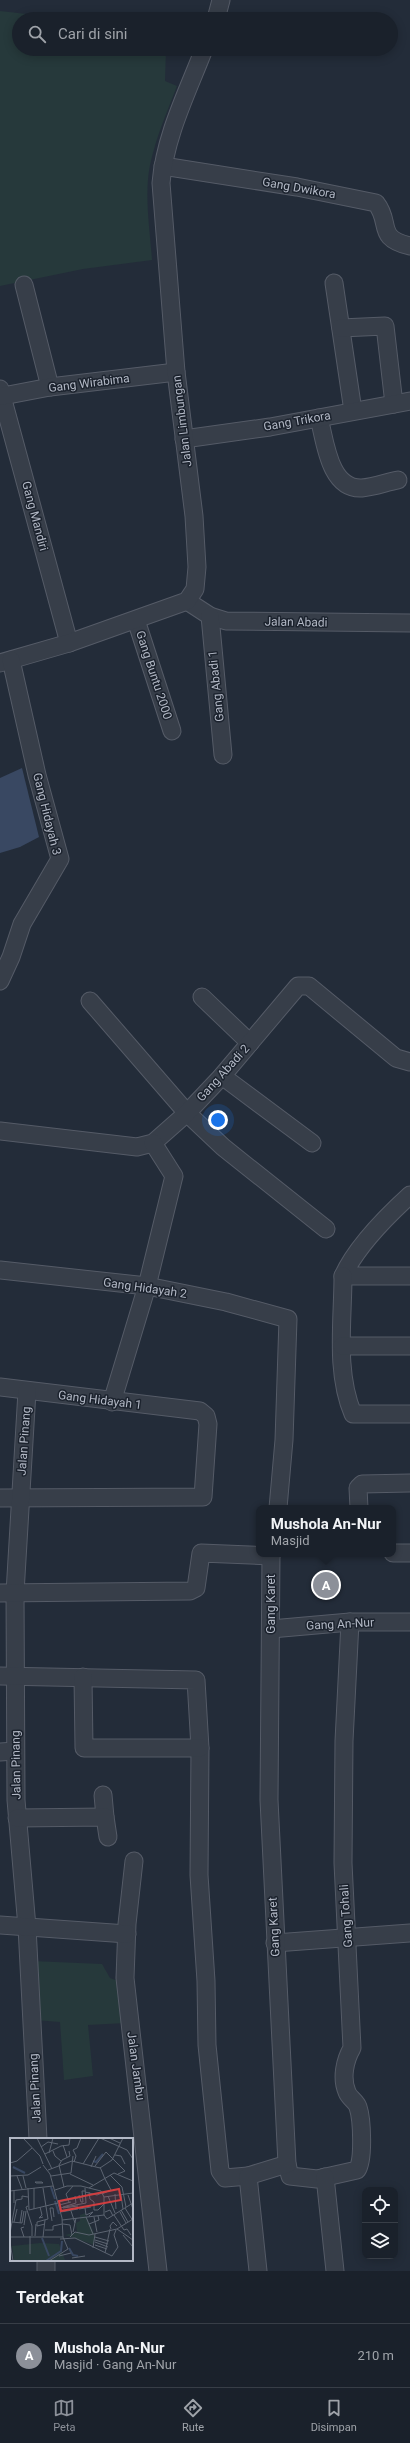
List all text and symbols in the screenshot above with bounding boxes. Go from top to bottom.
search box [12,12,398,56]
icon: search [26,23,48,45]
text: Cari di sini [58,25,128,43]
street label: Gang Dwikora [261,175,337,201]
street label: Gang Wirabima [48,371,130,395]
street label: Jalan Limbungan [169,374,195,468]
street label: Gang Trikora [262,408,332,434]
street label: Gang Mandiri [19,480,51,552]
street label: Jalan Abadi [264,614,328,630]
street label: Gang Buntu 2000 [133,629,175,721]
street label: Gang Abadi 1 [205,650,227,722]
street label: Gang Hidayah 3 [30,771,64,857]
street label: Gang Abadi 2 [194,1042,252,1104]
your location [208,1110,228,1130]
street label: Gang Hidayah 2 [102,1275,188,1301]
street label: Gang Hidayah 1 [57,1388,143,1412]
street label: Jalan Pinang [15,1406,33,1476]
popup [256,1505,396,1557]
text: Mushola An-Nur [271,1515,381,1533]
text: Masjid [271,1533,310,1548]
pin: A [313,1570,339,1600]
street label: Gang Karet [264,1574,278,1634]
street label: Gang An-Nur [306,1615,374,1633]
street label: Jalan Pinang [8,1730,24,1800]
street label: Gang Tohali [337,1884,355,1948]
street label: Gang Karet [265,1897,283,1957]
street label: Jalan Jambu [124,2031,148,2101]
street label: Jalan Pinang [26,2053,44,2123]
inset map [10,2138,133,2261]
map controls [362,2187,398,2259]
button: locate [362,2187,398,2223]
button: layers [362,2223,398,2259]
text: Terdekat [16,2287,84,2307]
text: Mushola An-Nur [54,2339,164,2357]
text: A [25,2348,33,2363]
text: 210 m [357,2348,394,2363]
text: Masjid · Gang An-Nur [54,2357,176,2372]
tab: Peta [53,2397,76,2434]
tab: Rute [182,2397,204,2434]
tab: Disimpan [311,2397,357,2434]

